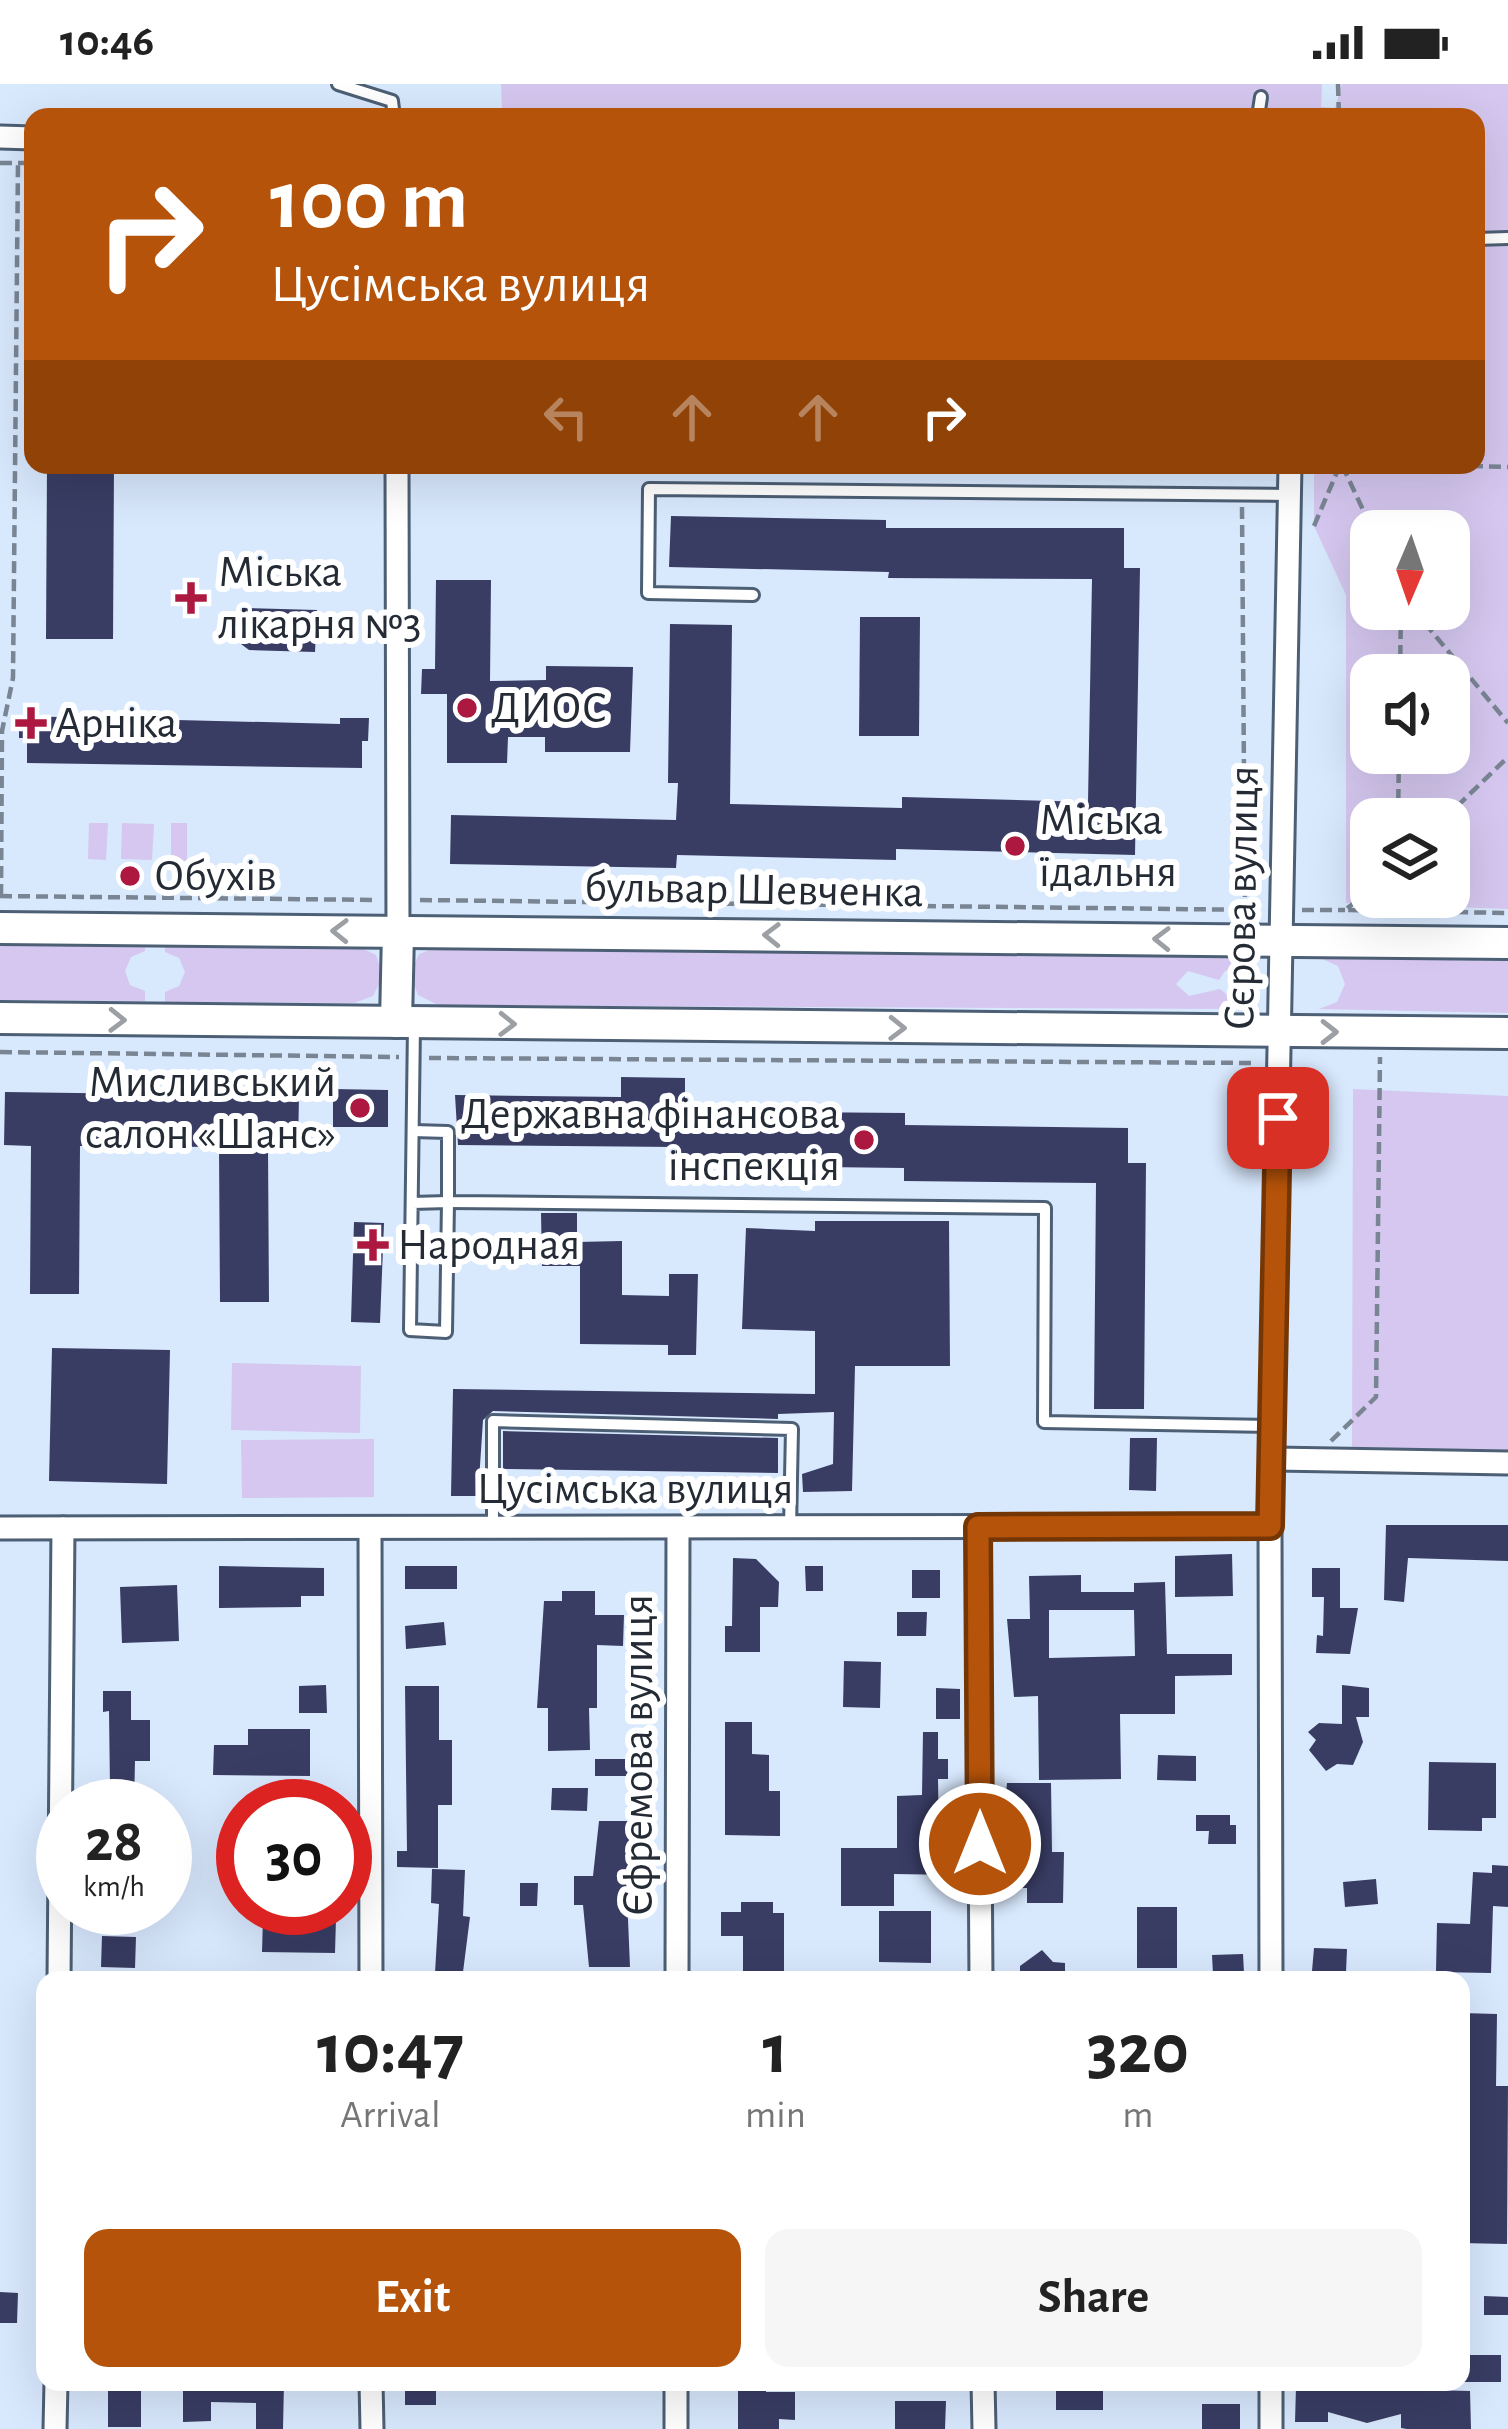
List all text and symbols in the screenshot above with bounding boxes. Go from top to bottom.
text: 10:46 [60,19,154,64]
icon: right [72,156,228,312]
text: 100 m [270,160,468,244]
text: Цусімська вулиця [270,258,650,312]
icon: left [533,384,599,450]
icon: ahead [659,384,725,450]
icon: ahead [785,384,851,450]
icon: right [911,384,977,450]
north arrow [1350,510,1470,630]
map controls [1350,510,1470,918]
place label: Міська лікарня №3 [218,550,422,647]
marker: Міська лікарня №3 [175,582,207,614]
button: sound [1350,654,1470,774]
place label: ДИОС [491,686,607,731]
marker: ДИОС [454,695,480,721]
place label: Арніка [55,701,177,746]
marker: Арніка [18,710,44,736]
street label: Сєрова вулиця [1217,765,1267,1031]
place label: Міська їдальня [1039,798,1177,895]
button: layers [1350,798,1470,918]
marker: Міська їдальня [1002,833,1028,859]
place label: Обухів [154,854,277,899]
marker: Обухів [117,863,143,889]
street label: бульвар Шевченка [584,865,924,915]
one-way arrow [330,918,348,944]
one-way arrow [762,922,780,948]
one-way arrow [1152,926,1170,952]
one-way arrow [108,1006,127,1032]
one-way arrow [498,1010,517,1036]
one-way arrow [888,1014,907,1040]
one-way arrow [1321,1019,1339,1045]
place label: Мисливський салон «Шанс» [85,1060,336,1157]
pin [1227,1067,1329,1169]
icon: arrive [1245,1085,1311,1151]
place label: Державна фінансова інспекція [461,1092,840,1189]
marker: Мисливський салон «Шанс» [347,1095,373,1121]
marker: Державна фінансова інспекція [851,1127,877,1153]
place label: Народная [397,1223,580,1268]
marker: Народная [360,1232,386,1258]
street label: Цусімська вулиця [477,1467,793,1512]
street label: Єфремова вулиця [616,1594,661,1916]
speed limit sign: 30 [216,1779,372,1935]
position arrow [917,1781,1043,1907]
text: 28 [85,1812,143,1872]
text: km/h [83,1872,145,1902]
text: 10:47 [317,2014,464,2086]
text: 1 [762,2014,788,2086]
text: 320 [1087,2014,1189,2086]
text: Arrival [340,2096,441,2135]
text: min [745,2096,806,2135]
text: m [1122,2096,1153,2135]
button: Exit [84,2229,741,2367]
button: Share [765,2229,1422,2367]

